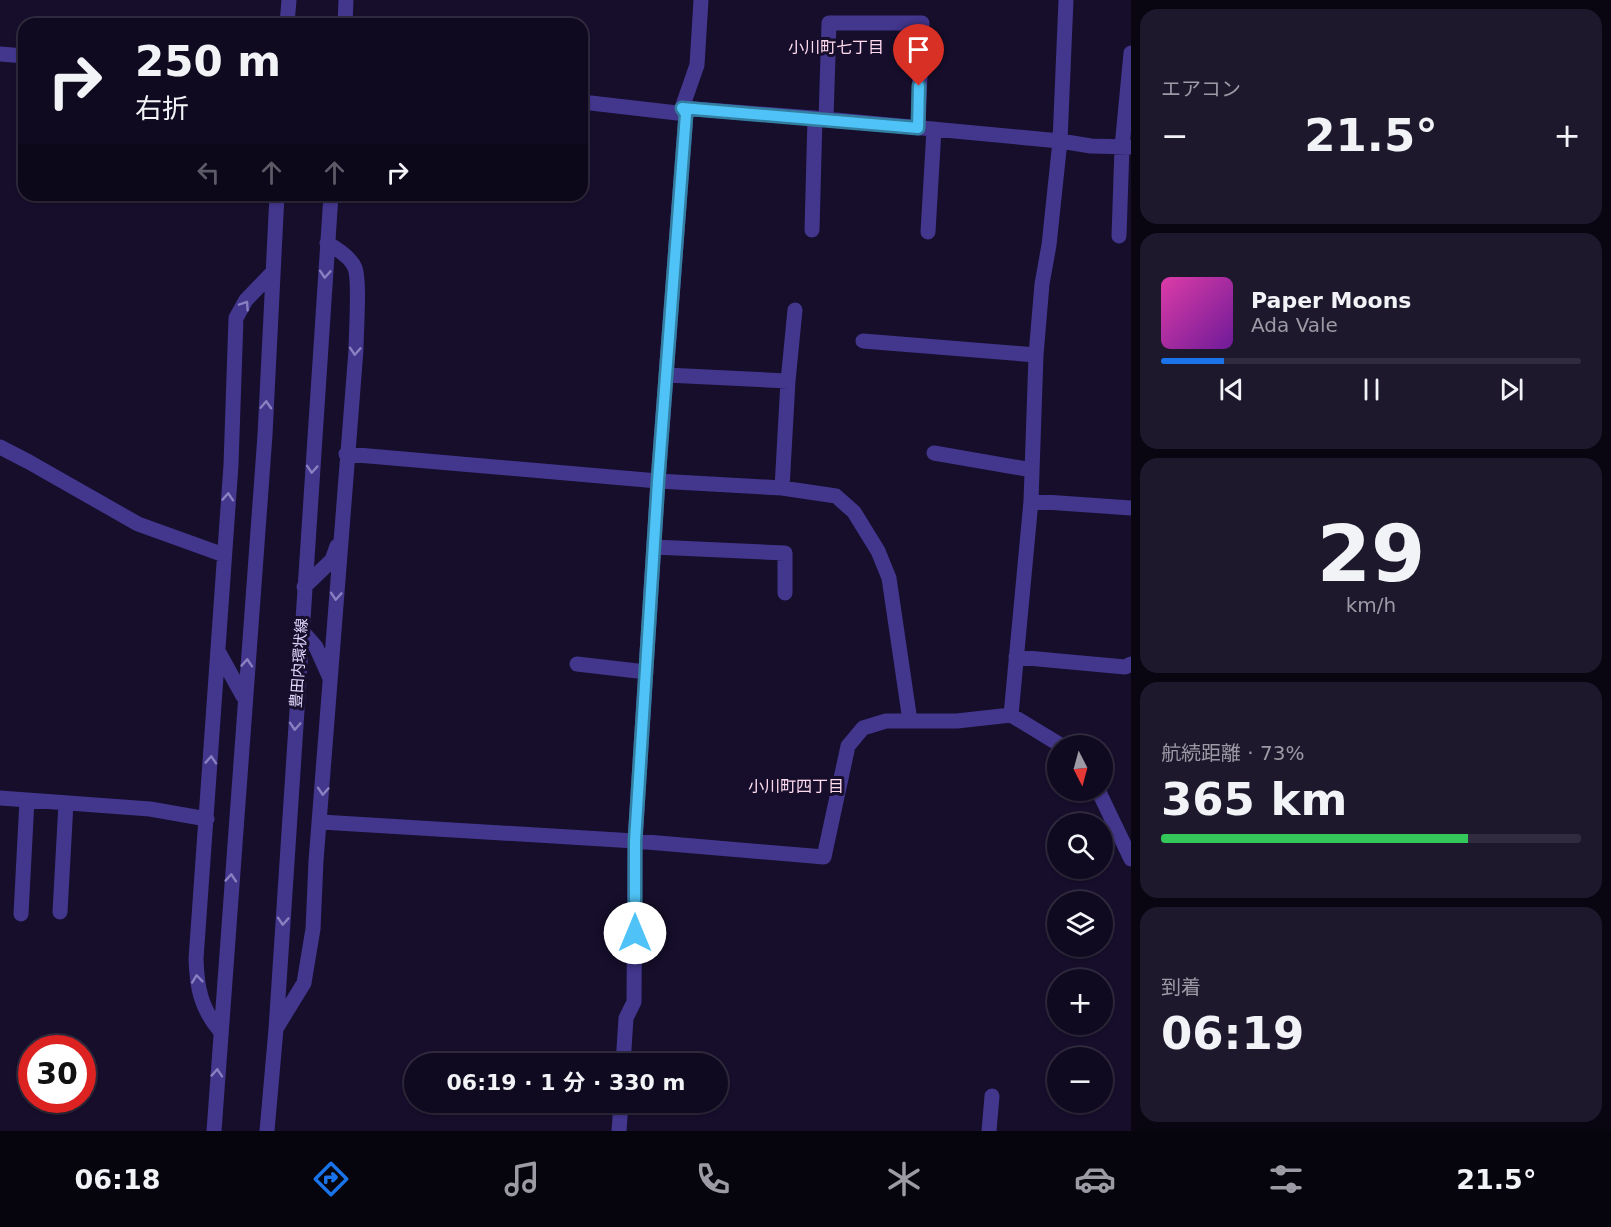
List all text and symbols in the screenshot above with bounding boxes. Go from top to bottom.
pin [893,24,944,86]
icon: arrive [902,33,935,66]
text: 250 m [135,37,281,86]
district label: 小川町七丁目 [788,38,884,57]
icon: right [36,42,114,120]
text: エアコン [1161,77,1241,101]
text: 右折 [135,93,189,124]
text: 21.5° [1304,109,1438,162]
text: − [1161,116,1189,155]
text: + [1553,116,1581,155]
icon: left [192,156,225,189]
icon: ahead [255,156,288,189]
icon: ahead [318,156,351,189]
icon: right [381,156,414,189]
one-way arrow [318,270,331,279]
text: Paper Moons [1251,288,1411,313]
one-way arrow [237,300,248,311]
text: Ada Vale [1251,313,1338,337]
one-way arrow [349,347,362,356]
icon: previous [1215,373,1248,406]
icon: pause [1355,373,1388,406]
icon: next [1495,373,1528,406]
one-way arrow [260,401,273,410]
one-way arrow [306,464,319,473]
one-way arrow [222,492,235,501]
text: 29 [1317,509,1425,599]
one-way arrow [330,592,343,601]
text: km/h [1346,593,1396,617]
street label: 豊田内環状線 [287,617,311,709]
one-way arrow [241,658,254,667]
one-way arrow [289,722,302,731]
north arrow [1047,735,1113,801]
map controls [1047,735,1113,1113]
text: 航続距離 · 73% [1161,741,1305,765]
one-way arrow [204,756,217,765]
text: 365 km [1161,773,1347,826]
district label: 小川町四丁目 [748,777,844,796]
one-way arrow [316,786,329,795]
button: search [1047,813,1113,879]
one-way arrow [224,874,237,883]
button: layers [1047,891,1113,957]
position arrow [603,901,667,965]
one-way arrow [277,916,290,925]
button: + [1047,969,1113,1035]
one-way arrow [192,974,204,983]
text: 到着 [1161,975,1201,999]
text: 06:19 [1161,1007,1304,1060]
speed limit sign: 30 [18,1035,96,1113]
button: − [1047,1047,1113,1113]
one-way arrow [211,1068,224,1077]
text: 06:19 · 1 分 · 330 m [447,1070,685,1095]
icon: directions [310,1158,352,1200]
icon: music [501,1158,543,1200]
icon: phone [692,1158,734,1200]
icon: climate [883,1158,925,1200]
icon: car [1074,1158,1116,1200]
icon: filters [1265,1158,1307,1200]
text: 06:18 [75,1164,161,1195]
text: 21.5° [1456,1164,1536,1195]

